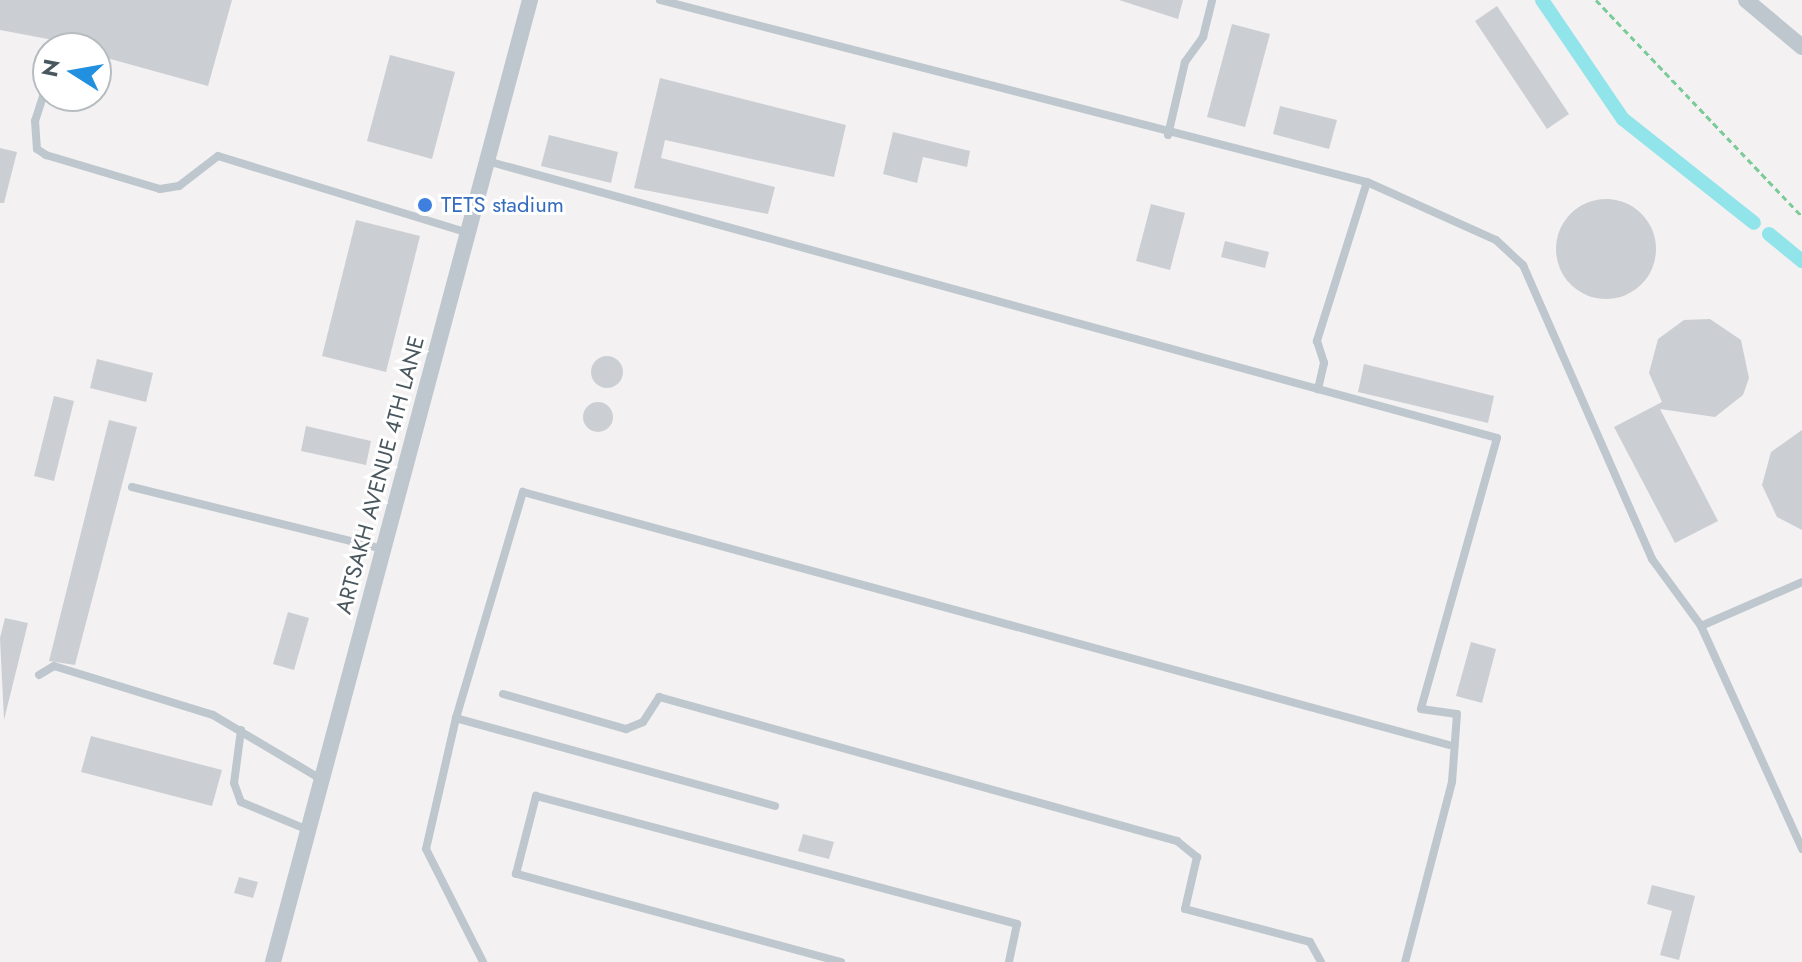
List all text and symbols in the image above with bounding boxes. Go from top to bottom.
north arrow [32,32,112,112]
text: N [33,56,68,79]
place label: TETS stadium [441,192,564,218]
marker: TETS stadium [416,196,434,214]
street label: ARTSAKH AVENUE 4TH LANE [330,333,430,617]

